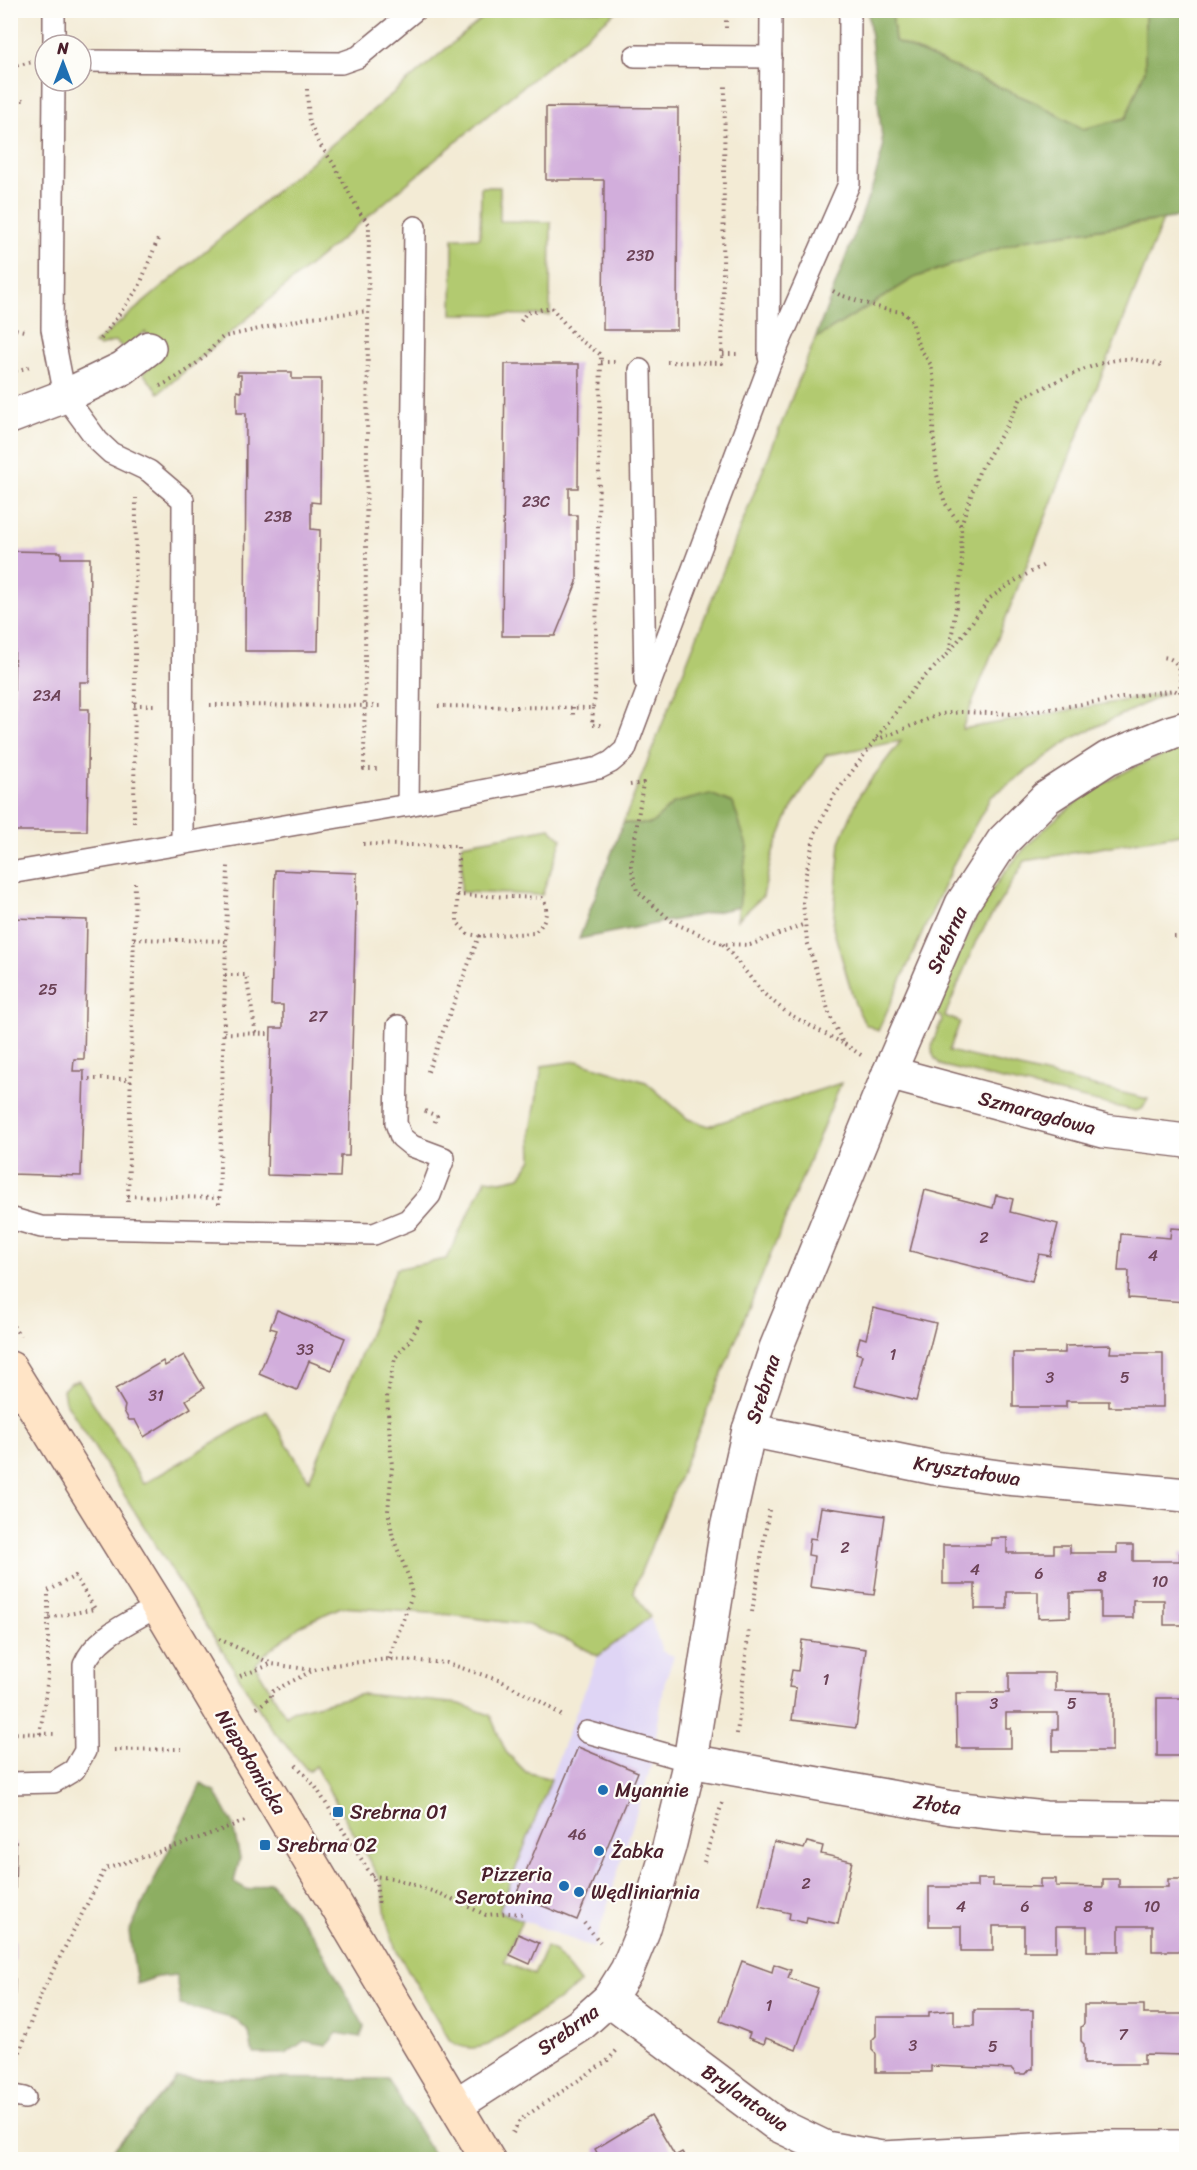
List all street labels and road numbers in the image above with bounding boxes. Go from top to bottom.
street label: Srebrna [917,900,978,979]
street label: Szmaragdowa [974,1081,1100,1145]
street label: Srebrna [735,1349,791,1428]
street label: Kryształowa [911,1445,1023,1497]
street label: Niepołomicka [206,1702,296,1822]
street label: Złota [911,1784,964,1826]
street label: Srebrna [529,1994,608,2065]
street label: Brylantowa [694,2055,796,2141]

